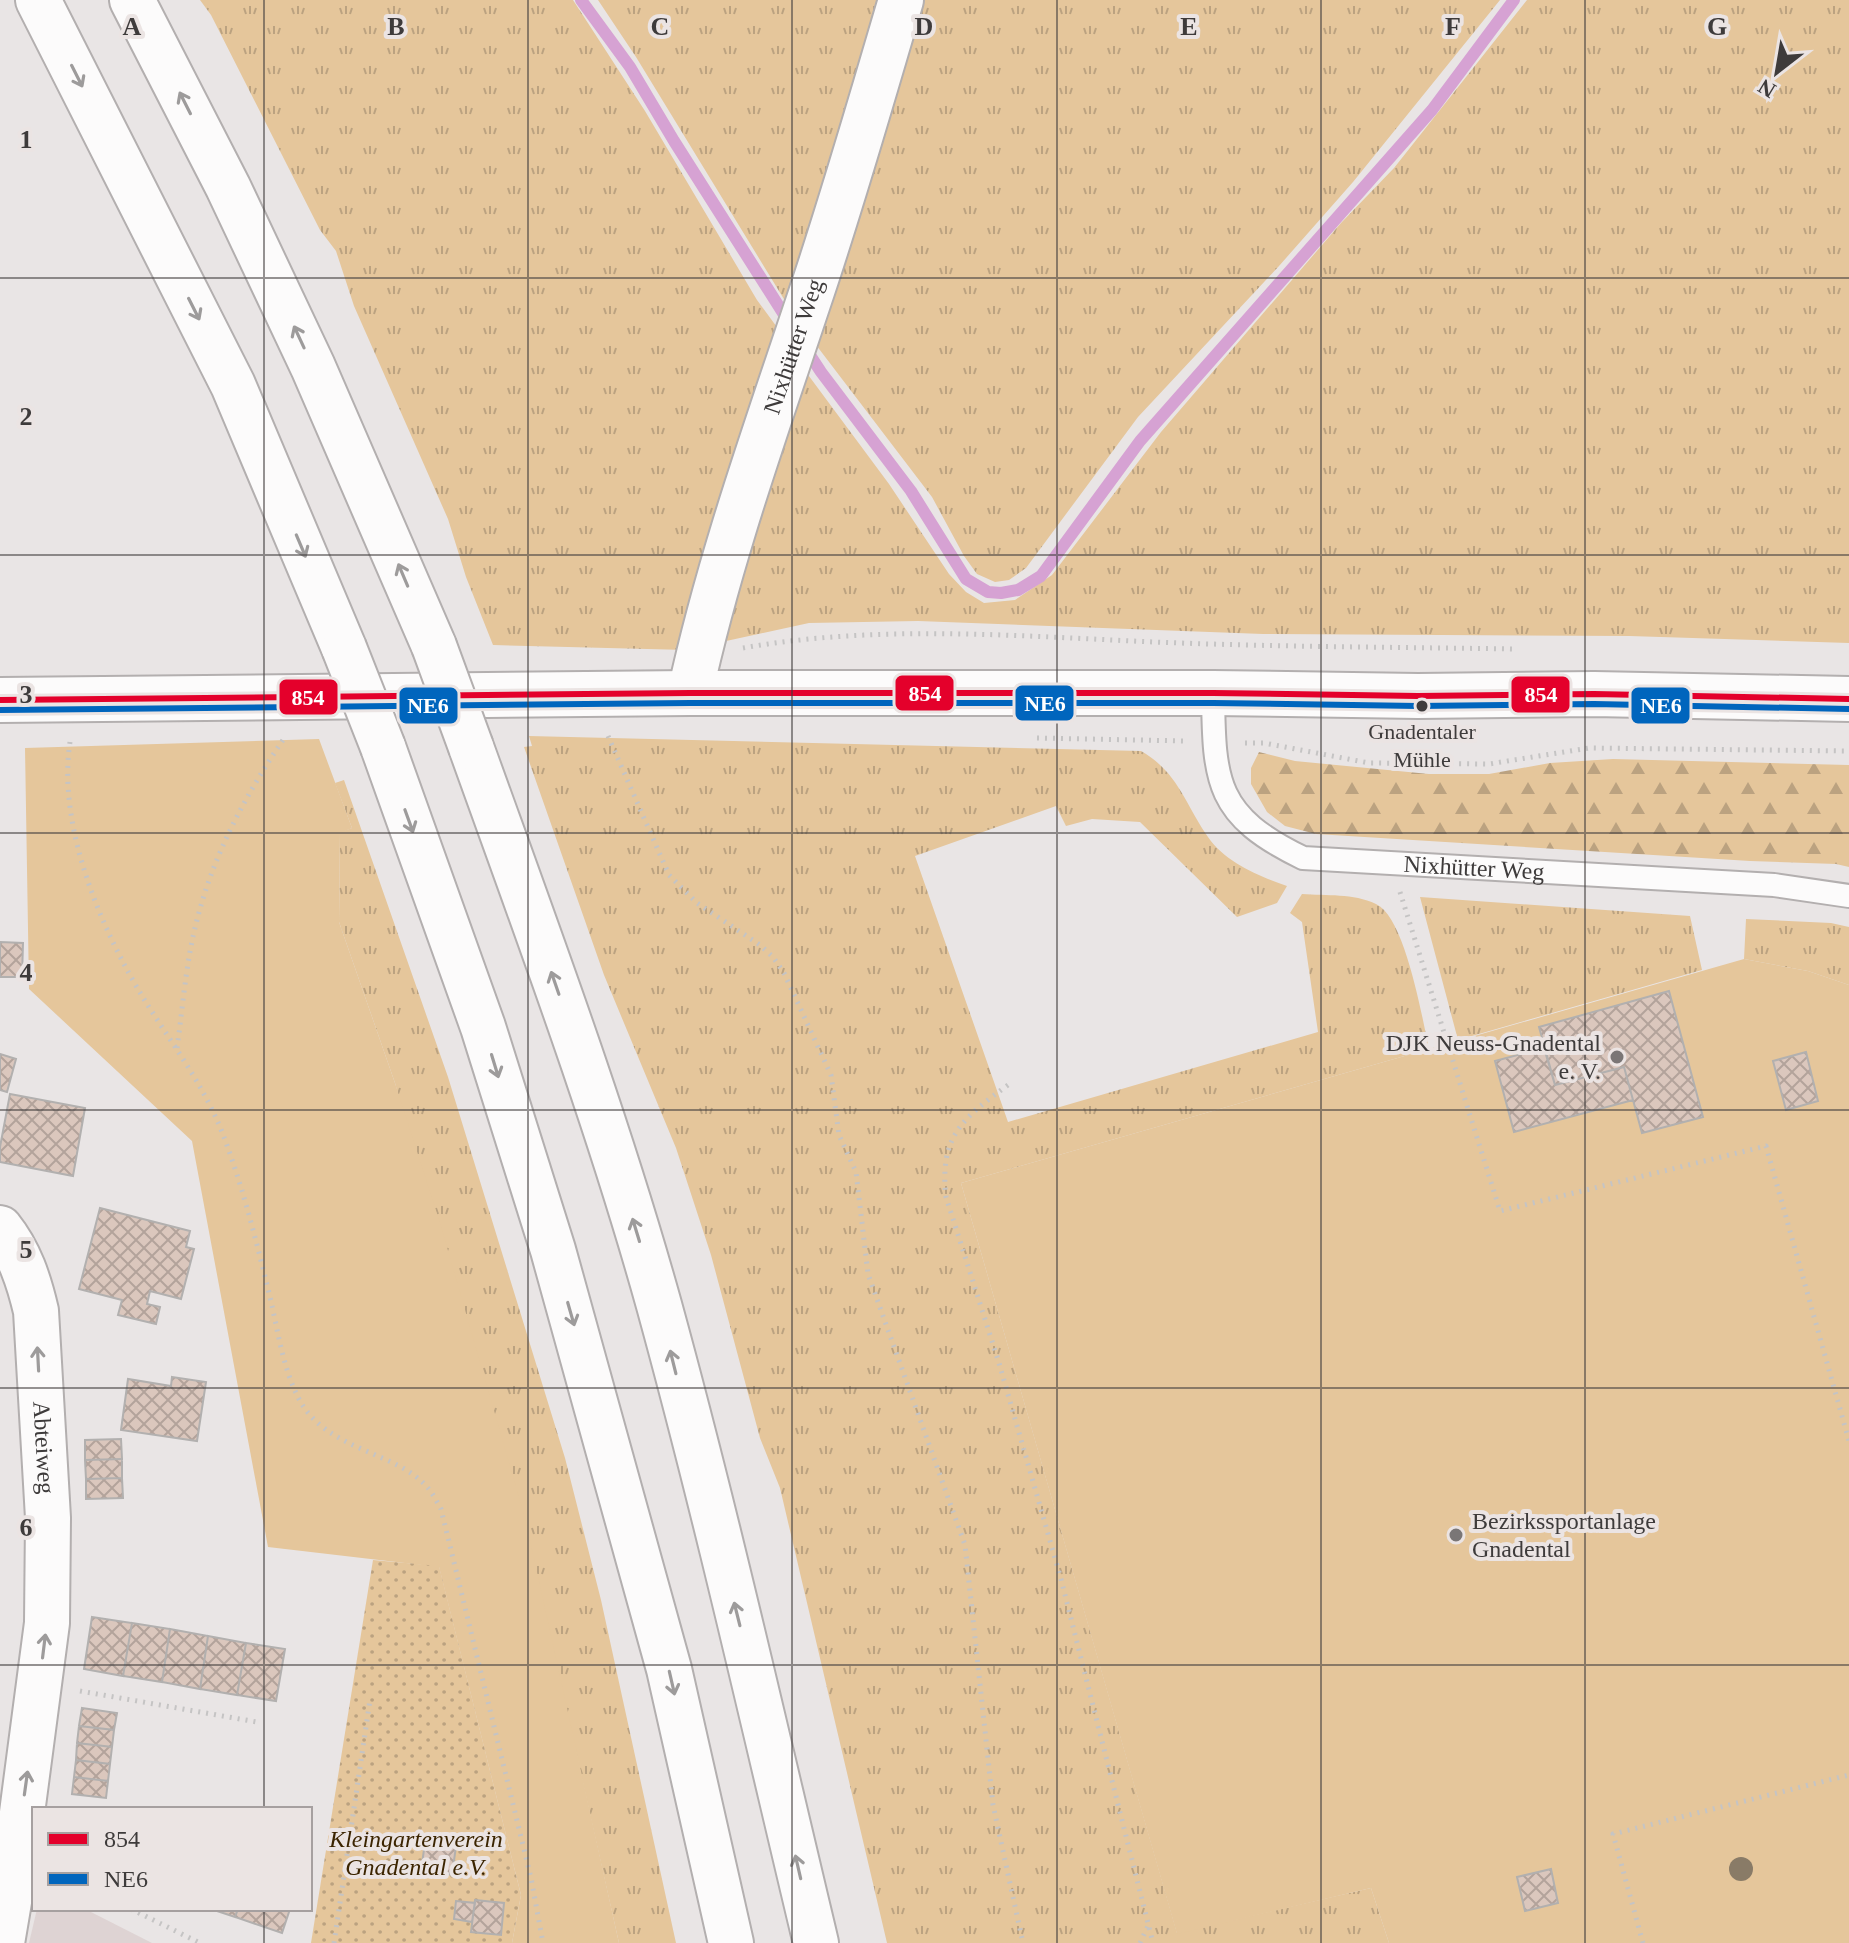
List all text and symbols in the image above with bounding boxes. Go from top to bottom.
text: A [123,12,142,41]
text: B [387,12,405,41]
text: C [651,12,669,41]
text: D [915,12,933,41]
text: E [1180,12,1198,41]
text: F [1445,12,1461,41]
text: G [1707,12,1727,41]
north arrow [1737,32,1817,112]
one-way arrow [70,64,85,88]
text: N [1754,74,1780,104]
one-way arrow [177,91,192,115]
text: 1 [20,125,33,154]
street label: Nixhütter Weg [759,275,828,417]
one-way arrow [187,296,203,320]
one-way arrow [291,325,306,349]
text: 2 [20,402,33,431]
one-way arrow [294,533,309,557]
one-way arrow [395,563,410,587]
line badge: 854 [894,674,955,712]
line badge: 854 [1510,675,1571,714]
line badge: 854 [278,678,339,716]
text: 3 [20,680,33,709]
text: 854 [909,681,942,706]
text: 854 [1525,682,1558,707]
line badge: NE6 [1014,684,1075,722]
text: 854 [292,685,325,710]
line badge: NE6 [398,686,459,725]
line badge: NE6 [1630,686,1691,725]
text: NE6 [1024,691,1066,716]
text: NE6 [407,693,449,718]
text: NE6 [1640,693,1682,718]
marker: Gnadentaler Mühle [1414,698,1430,714]
place label: Gnadentaler Mühle [1368,719,1476,772]
one-way arrow [403,808,417,832]
street label: Nixhütter Weg [1403,851,1545,885]
text: 4 [20,958,33,987]
one-way arrow [547,971,561,996]
place label: DJK Neuss-Gnadental e. V. [1386,1030,1601,1084]
marker: DJK Neuss-Gnadental e. V. [1608,1048,1626,1066]
one-way arrow [489,1053,503,1078]
one-way arrow [628,1217,643,1243]
text: 5 [20,1235,33,1264]
one-way arrow [564,1301,579,1327]
one-way arrow [31,1346,46,1373]
one-way arrow [665,1350,680,1376]
street label: Abteiweg [28,1400,60,1495]
place label: Bezirkssportanlage Gnadental [1472,1508,1656,1562]
text: 6 [20,1513,33,1542]
marker: Bezirkssportanlage Gnadental [1447,1526,1465,1544]
one-way arrow [729,1602,744,1628]
one-way arrow [37,1633,52,1660]
one-way arrow [665,1670,680,1696]
one-way arrow [19,1771,34,1796]
legend [32,1807,312,1911]
text: 854 [104,1826,140,1852]
park label: Kleingartenverein Gnadental e.V. [328,1826,503,1880]
one-way arrow [790,1855,805,1881]
text: NE6 [104,1866,148,1892]

